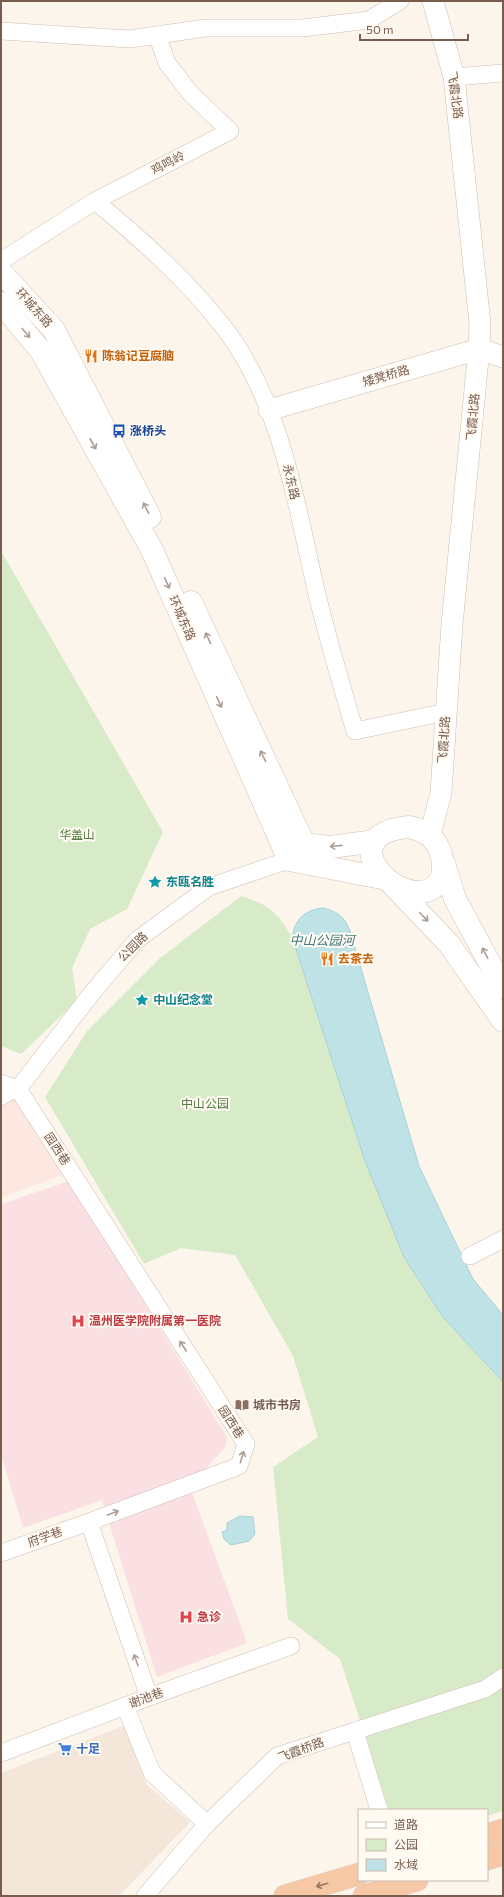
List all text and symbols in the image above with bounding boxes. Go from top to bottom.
scale bar [360,16,468,42]
text: 50 m [366,22,394,36]
street label: 飞霞北路 [446,70,466,120]
street label: 鸡鸣岭 [148,148,187,177]
street label: 环城东路 [13,285,56,330]
one-way arrow [22,327,31,338]
restaurant icon: 陈翁记豆腐脑 [83,348,99,364]
place label: 陈翁记豆腐脑 [102,348,174,362]
street label: 矮凳桥路 [361,362,411,388]
street label: 飞霞北路 [463,392,481,441]
bus stop icon: 涨桥头 [111,423,127,439]
place label: 涨桥头 [130,423,166,437]
one-way arrow [90,438,97,450]
street label: 永东路 [281,463,303,501]
one-way arrow [142,502,149,514]
one-way arrow [164,577,171,589]
street label: 环城东路 [167,593,199,642]
one-way arrow [204,632,211,644]
one-way arrow [216,696,223,708]
street label: 飞霞北路 [434,715,452,764]
one-way arrow [259,750,266,762]
park label: 华盖山 [59,827,95,841]
one-way arrow [330,842,343,850]
place icon: 东瓯名胜 [147,874,163,890]
place label: 东瓯名胜 [166,874,214,888]
one-way arrow [419,912,429,922]
street label: 公园路 [115,929,150,964]
water label: 中山公园河 [289,932,357,948]
one-way arrow [480,948,488,960]
restaurant icon: 去茶去 [319,951,335,967]
place label: 去茶去 [338,951,374,965]
place icon: 中山纪念堂 [134,992,150,1008]
place label: 中山纪念堂 [153,992,213,1006]
park label: 中山公园 [181,1096,229,1110]
street label: 园西巷 [42,1130,74,1167]
hospital icon: 温州医学院附属第一医院 [70,1313,86,1329]
place label: 温州医学院附属第一医院 [89,1313,221,1327]
one-way arrow [179,1341,187,1352]
library icon: 城市书房 [234,1397,250,1413]
place label: 城市书房 [253,1397,301,1411]
street label: 园西巷 [216,1403,248,1440]
one-way arrow [239,1451,246,1464]
one-way arrow [107,1508,119,1516]
street label: 府学巷 [25,1523,64,1549]
hospital icon: 急诊 [178,1609,194,1625]
place label: 急诊 [197,1609,222,1623]
one-way arrow [132,1654,140,1666]
street label: 谢池巷 [126,1684,165,1710]
street label: 飞霞桥路 [276,1734,326,1764]
supermarket icon: 十足 [57,1741,73,1757]
place label: 十足 [76,1741,100,1755]
legend [358,1809,488,1881]
text: 道路 [394,1817,418,1831]
text: 公园 [394,1837,418,1851]
text: 水域 [394,1857,418,1871]
one-way arrow [316,1882,329,1889]

